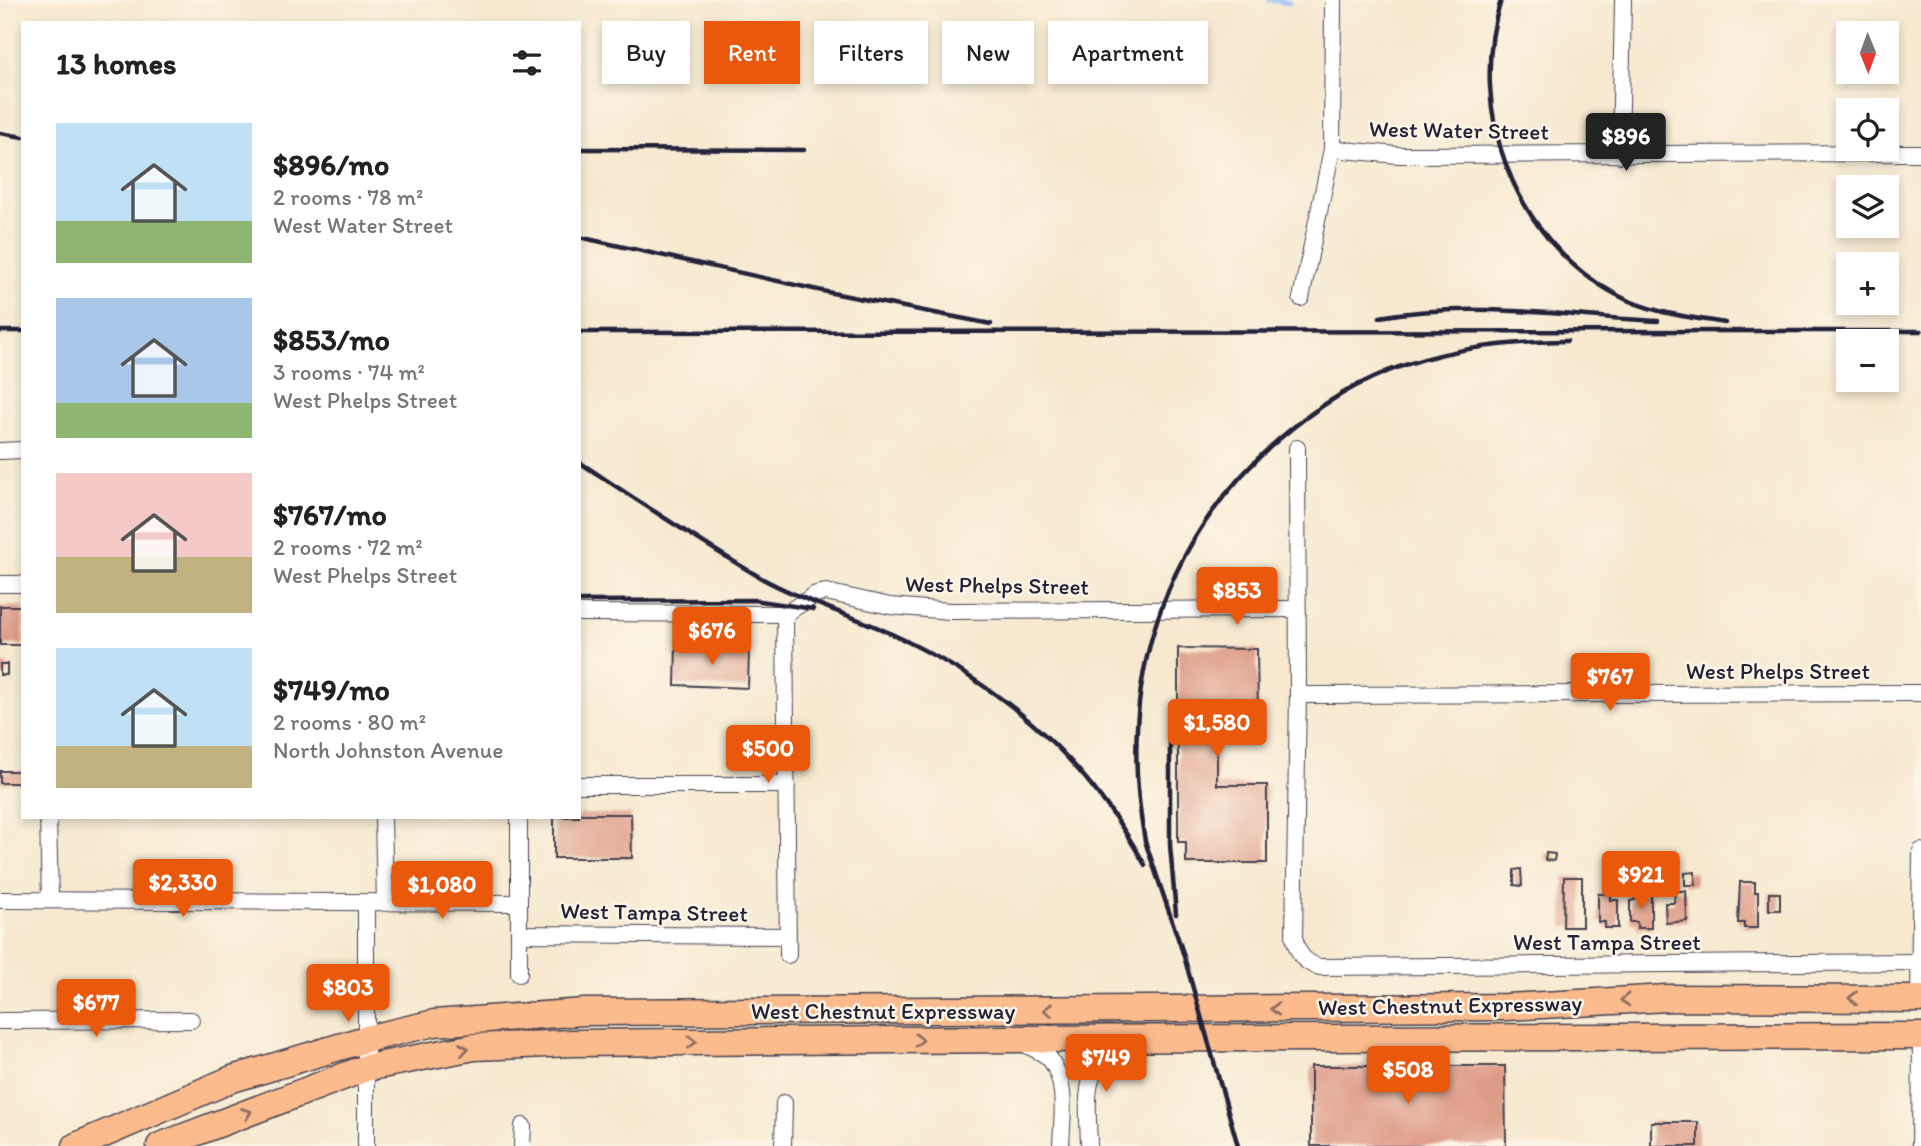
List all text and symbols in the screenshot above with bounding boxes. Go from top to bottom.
chip: Buy [602,21,690,84]
chip: Rent [704,21,800,84]
chip: Filters [814,21,928,84]
chip: New [942,21,1034,84]
chip: Apartment [1048,21,1208,84]
north arrow [1836,21,1899,84]
map controls [1836,21,1899,392]
icon: filters [508,44,546,82]
text: 13 homes [56,45,176,82]
button: locate [1836,98,1899,161]
street label: West Water Street [1369,114,1549,146]
pin: $896 [1585,114,1667,173]
text: $896 [1602,122,1650,150]
text: $896/mo [273,146,389,183]
icon: home [112,151,196,235]
button: layers [1836,175,1899,238]
text: 2 rooms · 78 m² [273,183,423,211]
text: West Water Street [273,211,453,239]
button: + [1836,252,1899,315]
text: $853/mo [273,321,390,358]
icon: home [112,326,196,410]
button: − [1836,329,1899,392]
text: 3 rooms · 74 m² [273,358,425,386]
text: West Phelps Street [273,386,457,414]
text: $767/mo [273,496,387,533]
icon: home [112,501,196,585]
text: 2 rooms · 72 m² [273,533,423,561]
text: West Phelps Street [273,561,457,589]
pin: $853 [1196,568,1278,627]
street label: West Phelps Street [905,569,1090,601]
text: $853 [1213,576,1261,604]
pin: $676 [671,608,753,667]
text: $676 [688,616,736,644]
pin: $767 [1569,654,1651,713]
street label: West Phelps Street [1686,657,1871,685]
text: $767 [1587,662,1633,690]
text: $749/mo [273,671,390,708]
icon: home [112,676,196,760]
pin: $1,580 [1160,700,1274,759]
text: 2 rooms · 80 m² [273,708,426,736]
text: $1,580 [1184,708,1250,736]
pin: $500 [727,726,809,785]
text: $500 [742,734,794,762]
text: North Johnston Avenue [273,736,503,764]
pin: $921 [1600,852,1682,911]
pin: $2,330 [126,860,240,919]
text: $921 [1618,860,1664,888]
pin: $1,080 [385,862,499,921]
text: $2,330 [149,868,217,896]
text: $1,080 [408,870,476,898]
street label: West Tampa Street [560,896,748,928]
street label: West Tampa Street [1513,928,1701,956]
pin: $803 [307,964,389,1024]
text: $803 [323,973,373,1001]
pin: $677 [55,979,137,1039]
text: $677 [73,988,119,1016]
street label: West Chestnut Expressway [1318,989,1583,1021]
one-way arrow [1847,990,1858,1006]
one-way arrow [1620,993,1631,1008]
street label: West Chestnut Expressway [751,997,1015,1025]
one-way arrow [1270,1001,1280,1017]
one-way arrow [1042,1002,1053,1018]
one-way arrow [914,1032,925,1048]
one-way arrow [687,1034,697,1050]
pin: $749 [1065,1034,1147,1094]
one-way arrow [458,1042,470,1057]
text: $749 [1082,1043,1130,1071]
pin: $508 [1367,1046,1449,1106]
text: $508 [1383,1055,1433,1083]
one-way arrow [241,1107,253,1121]

